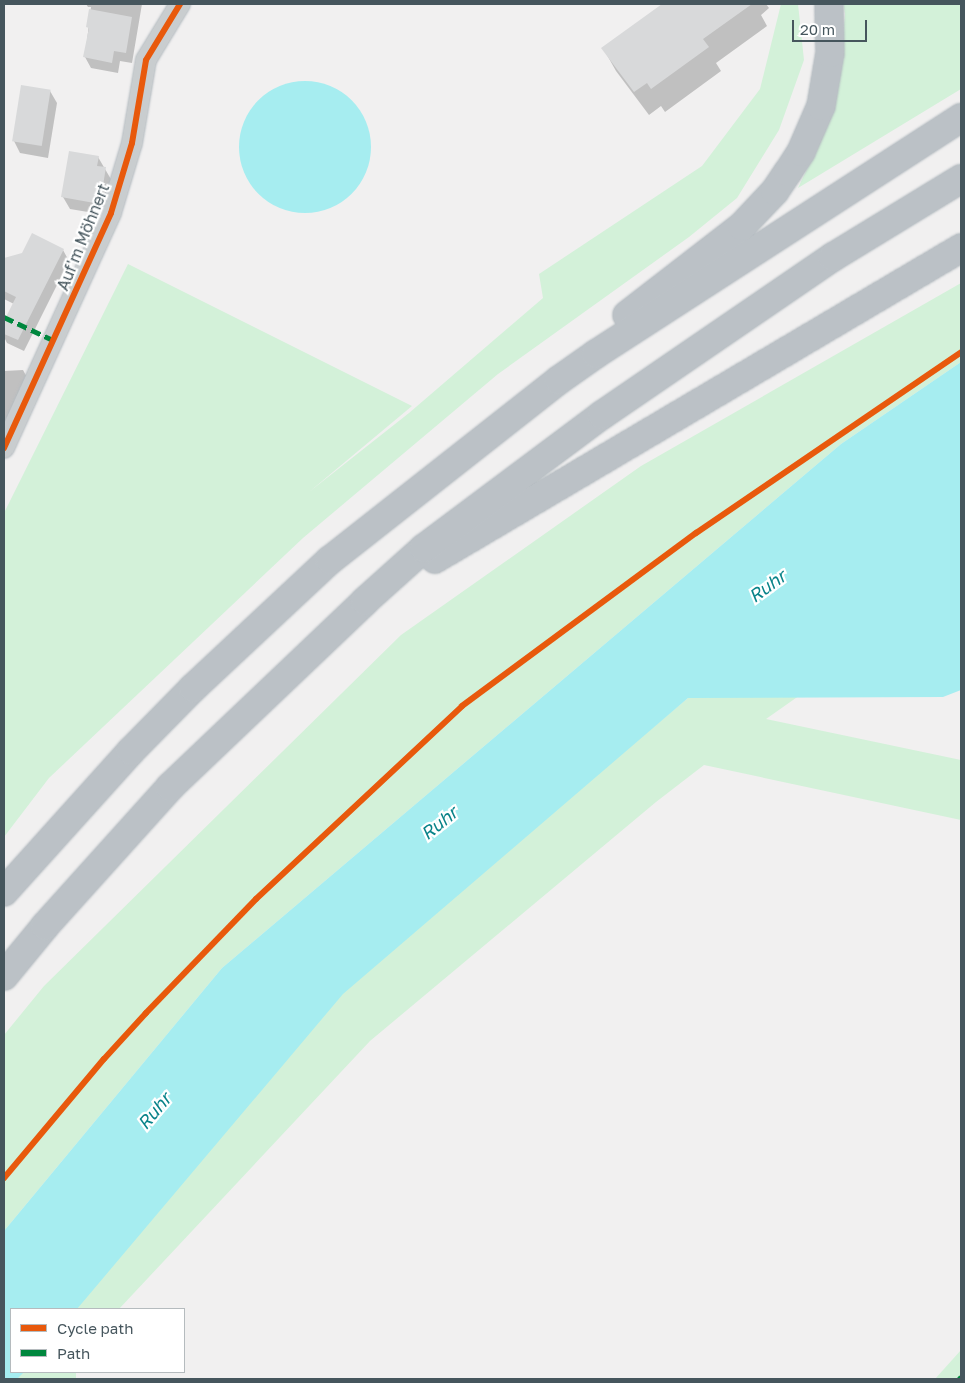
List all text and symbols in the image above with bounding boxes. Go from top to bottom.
scale bar [795,10,870,42]
text: 20 m [800,20,835,38]
street label: Auf'm Möhnert [53,181,113,293]
water label: Ruhr [744,565,790,607]
water label: Ruhr [416,802,462,844]
water label: Ruhr [133,1088,175,1134]
legend [10,1308,185,1373]
text: Cycle path [57,1319,133,1337]
text: Path [57,1344,90,1362]

